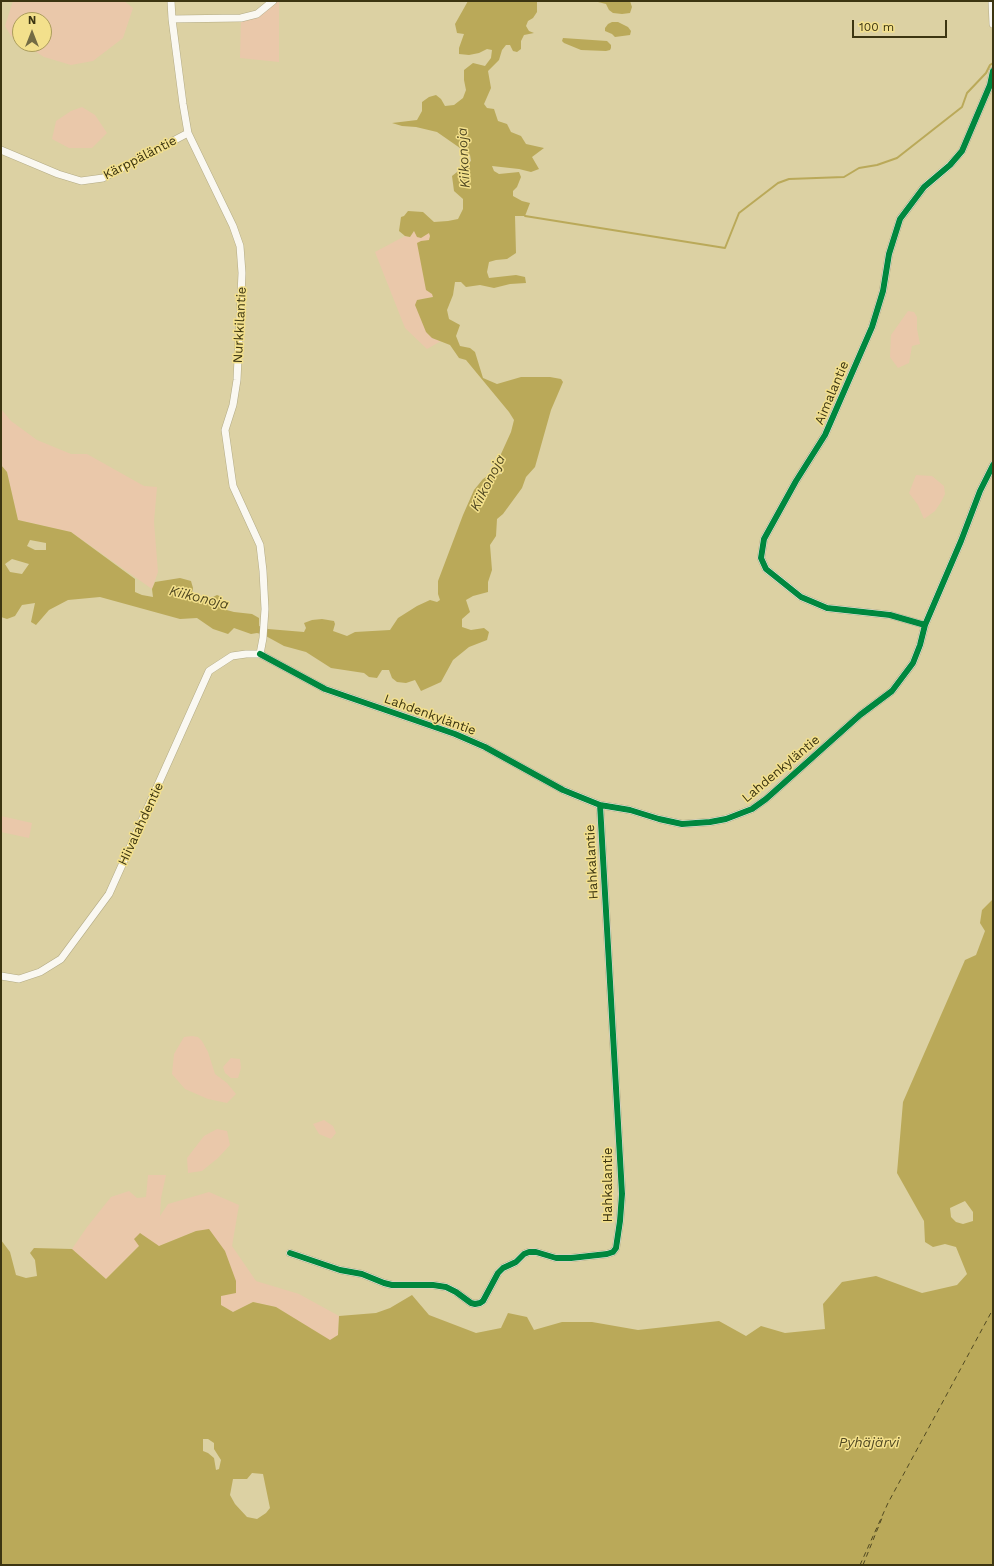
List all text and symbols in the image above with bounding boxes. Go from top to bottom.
north arrow [12,12,52,52]
scale bar [854,12,949,38]
text: N [28,14,36,27]
text: 100 m [859,20,894,34]
water label: Kiikonoja [454,127,474,189]
street label: Kärppäläntie [101,133,179,183]
street label: Nurkkilantie [230,286,250,364]
street label: Aimalantie [812,359,852,427]
water label: Kiikonoja [467,452,509,514]
water label: Kiikonoja [168,583,230,613]
street label: Lahdenkyläntie [382,691,478,739]
street label: Lahdenkyläntie [739,732,823,806]
street label: Hiivalahdentie [115,780,167,868]
street label: Hahkalantie [582,824,602,900]
street label: Hahkalantie [600,1147,616,1223]
water label: Pyhäjärvi [839,1435,899,1451]

